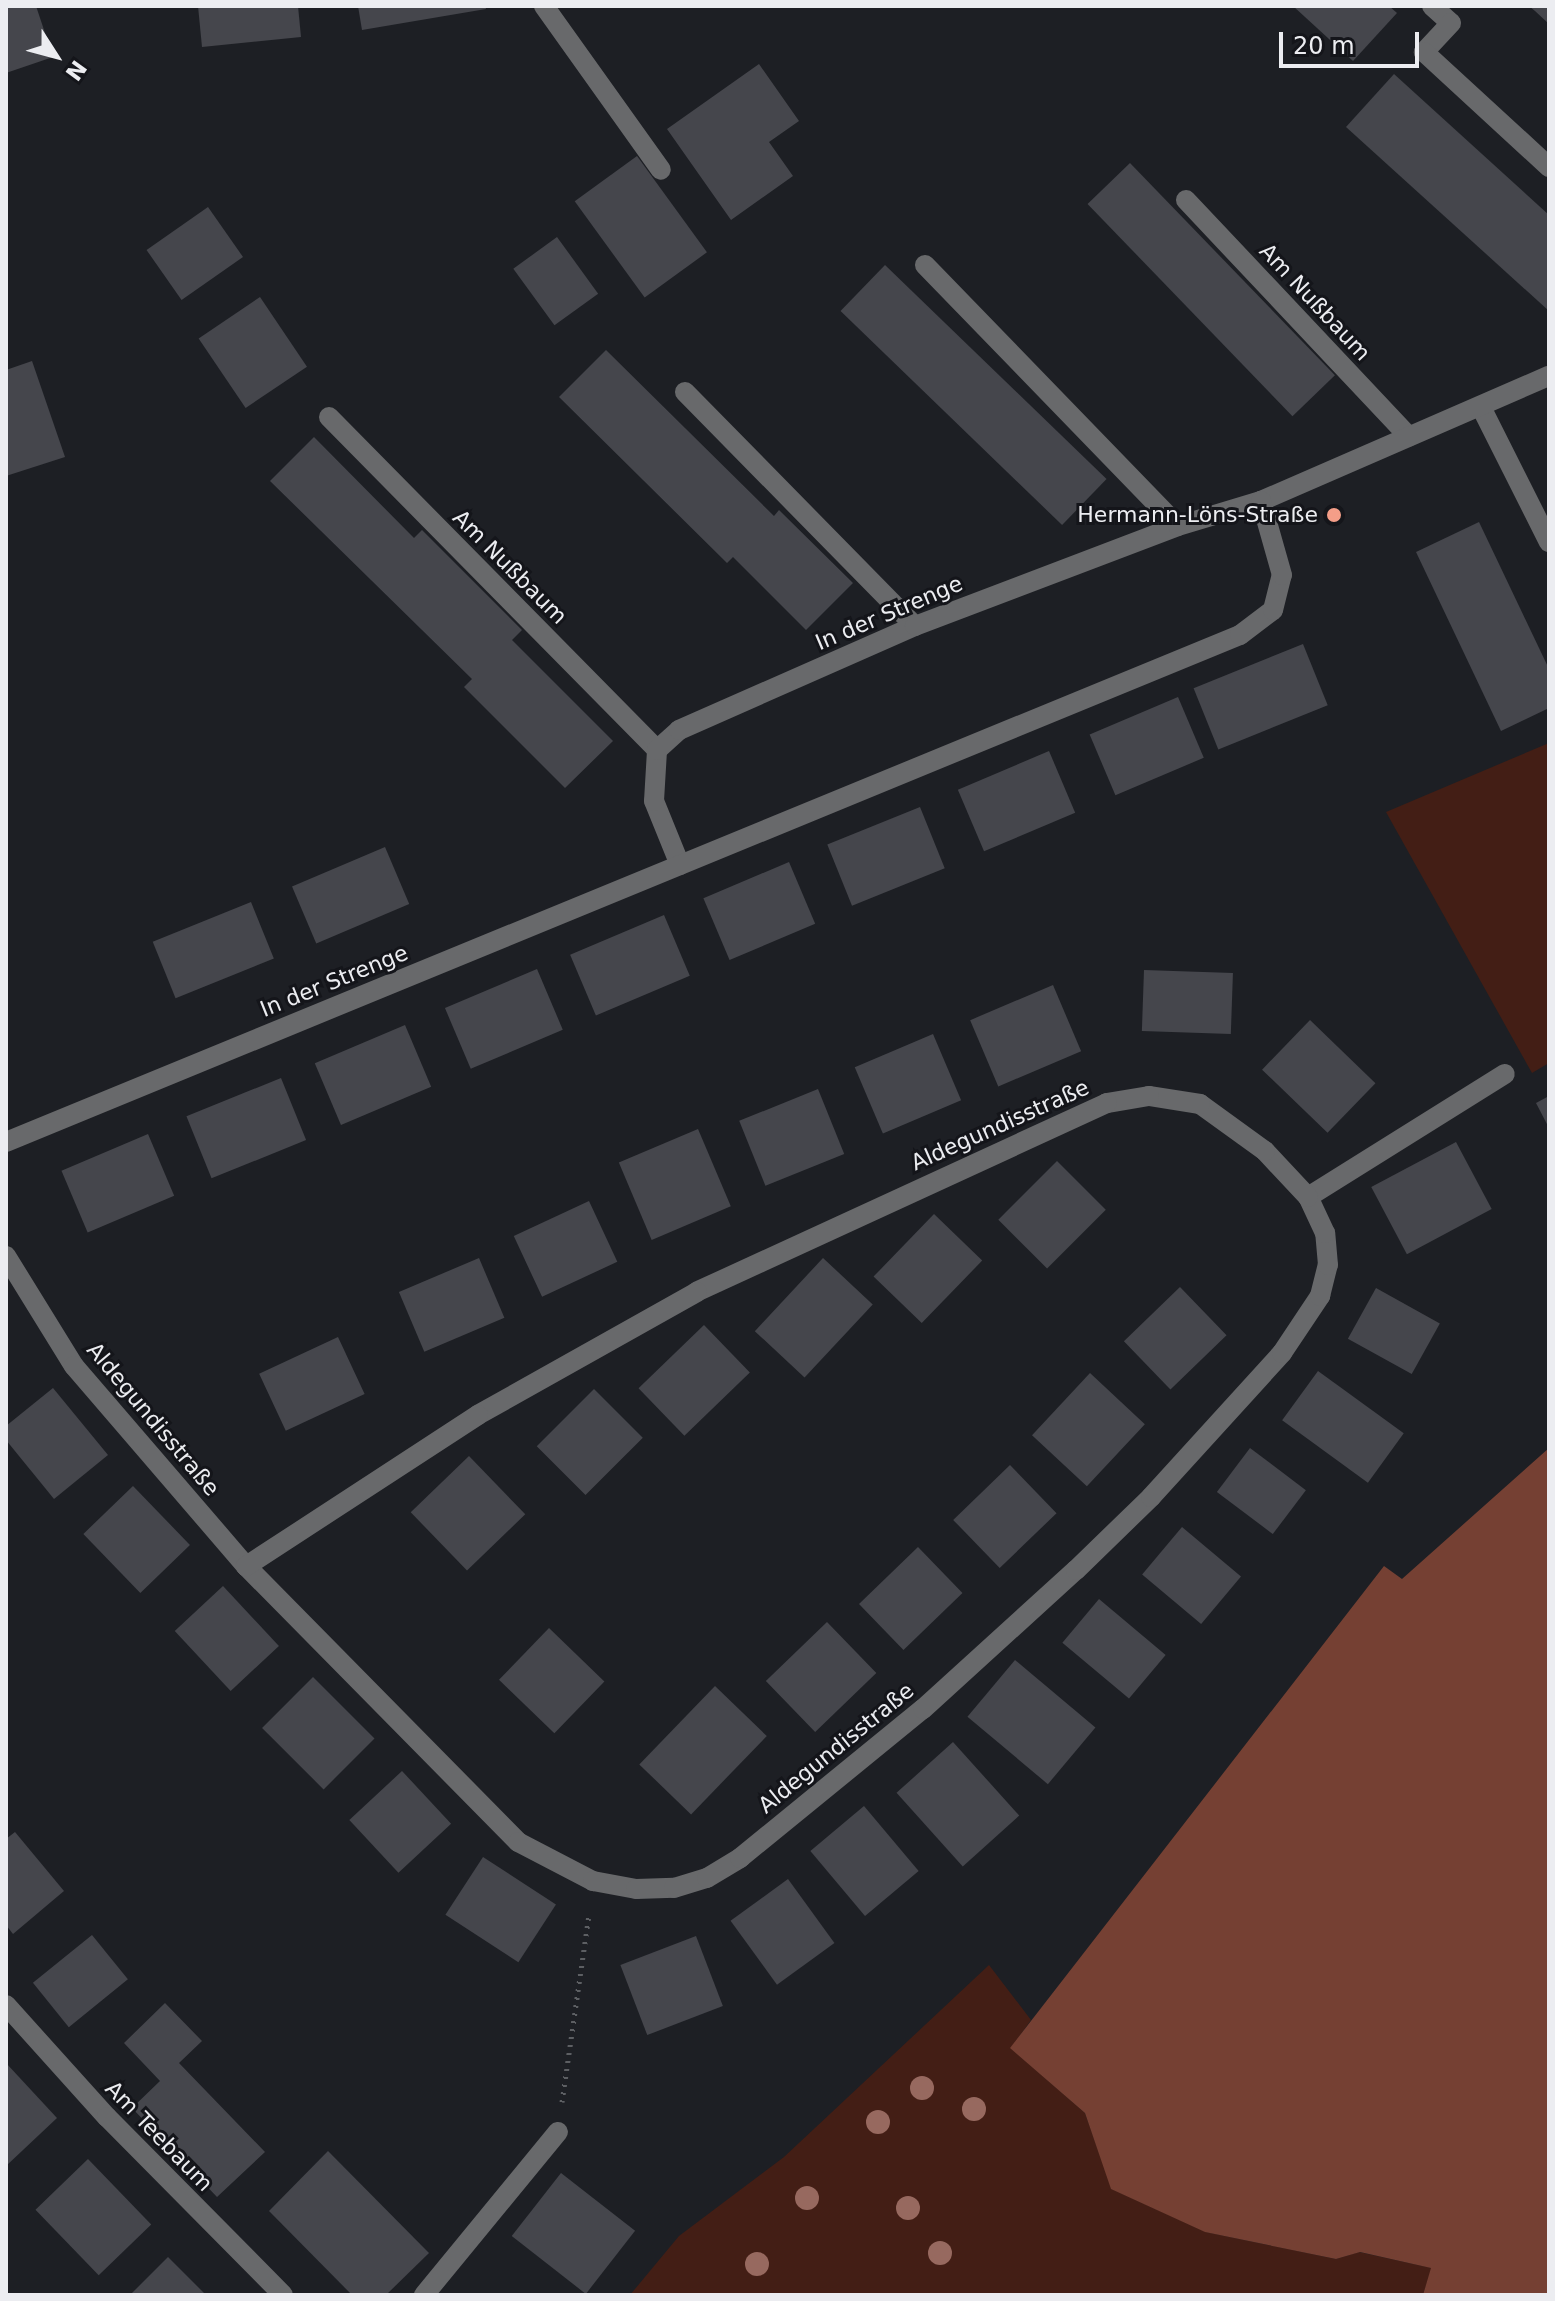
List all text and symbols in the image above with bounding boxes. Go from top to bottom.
north arrow [16,16,96,96]
scale bar [1283,16,1423,66]
text: 20 m [1293,32,1355,60]
text: N [60,56,91,85]
street label: Am Nußbaum [1254,238,1376,366]
place label: Hermann-Löns-Straße [1077,502,1318,528]
street label: Am Nußbaum [447,504,573,630]
marker: Hermann-Löns-Straße [1325,506,1343,524]
street label: In der Strenge [812,570,966,656]
street label: In der Strenge [256,939,412,1023]
street label: Aldegundisstraße [907,1074,1093,1176]
street label: Aldegundisstraße [81,1337,225,1501]
street label: Aldegundisstraße [753,1677,919,1819]
street label: Am Teebaum [100,2075,218,2197]

